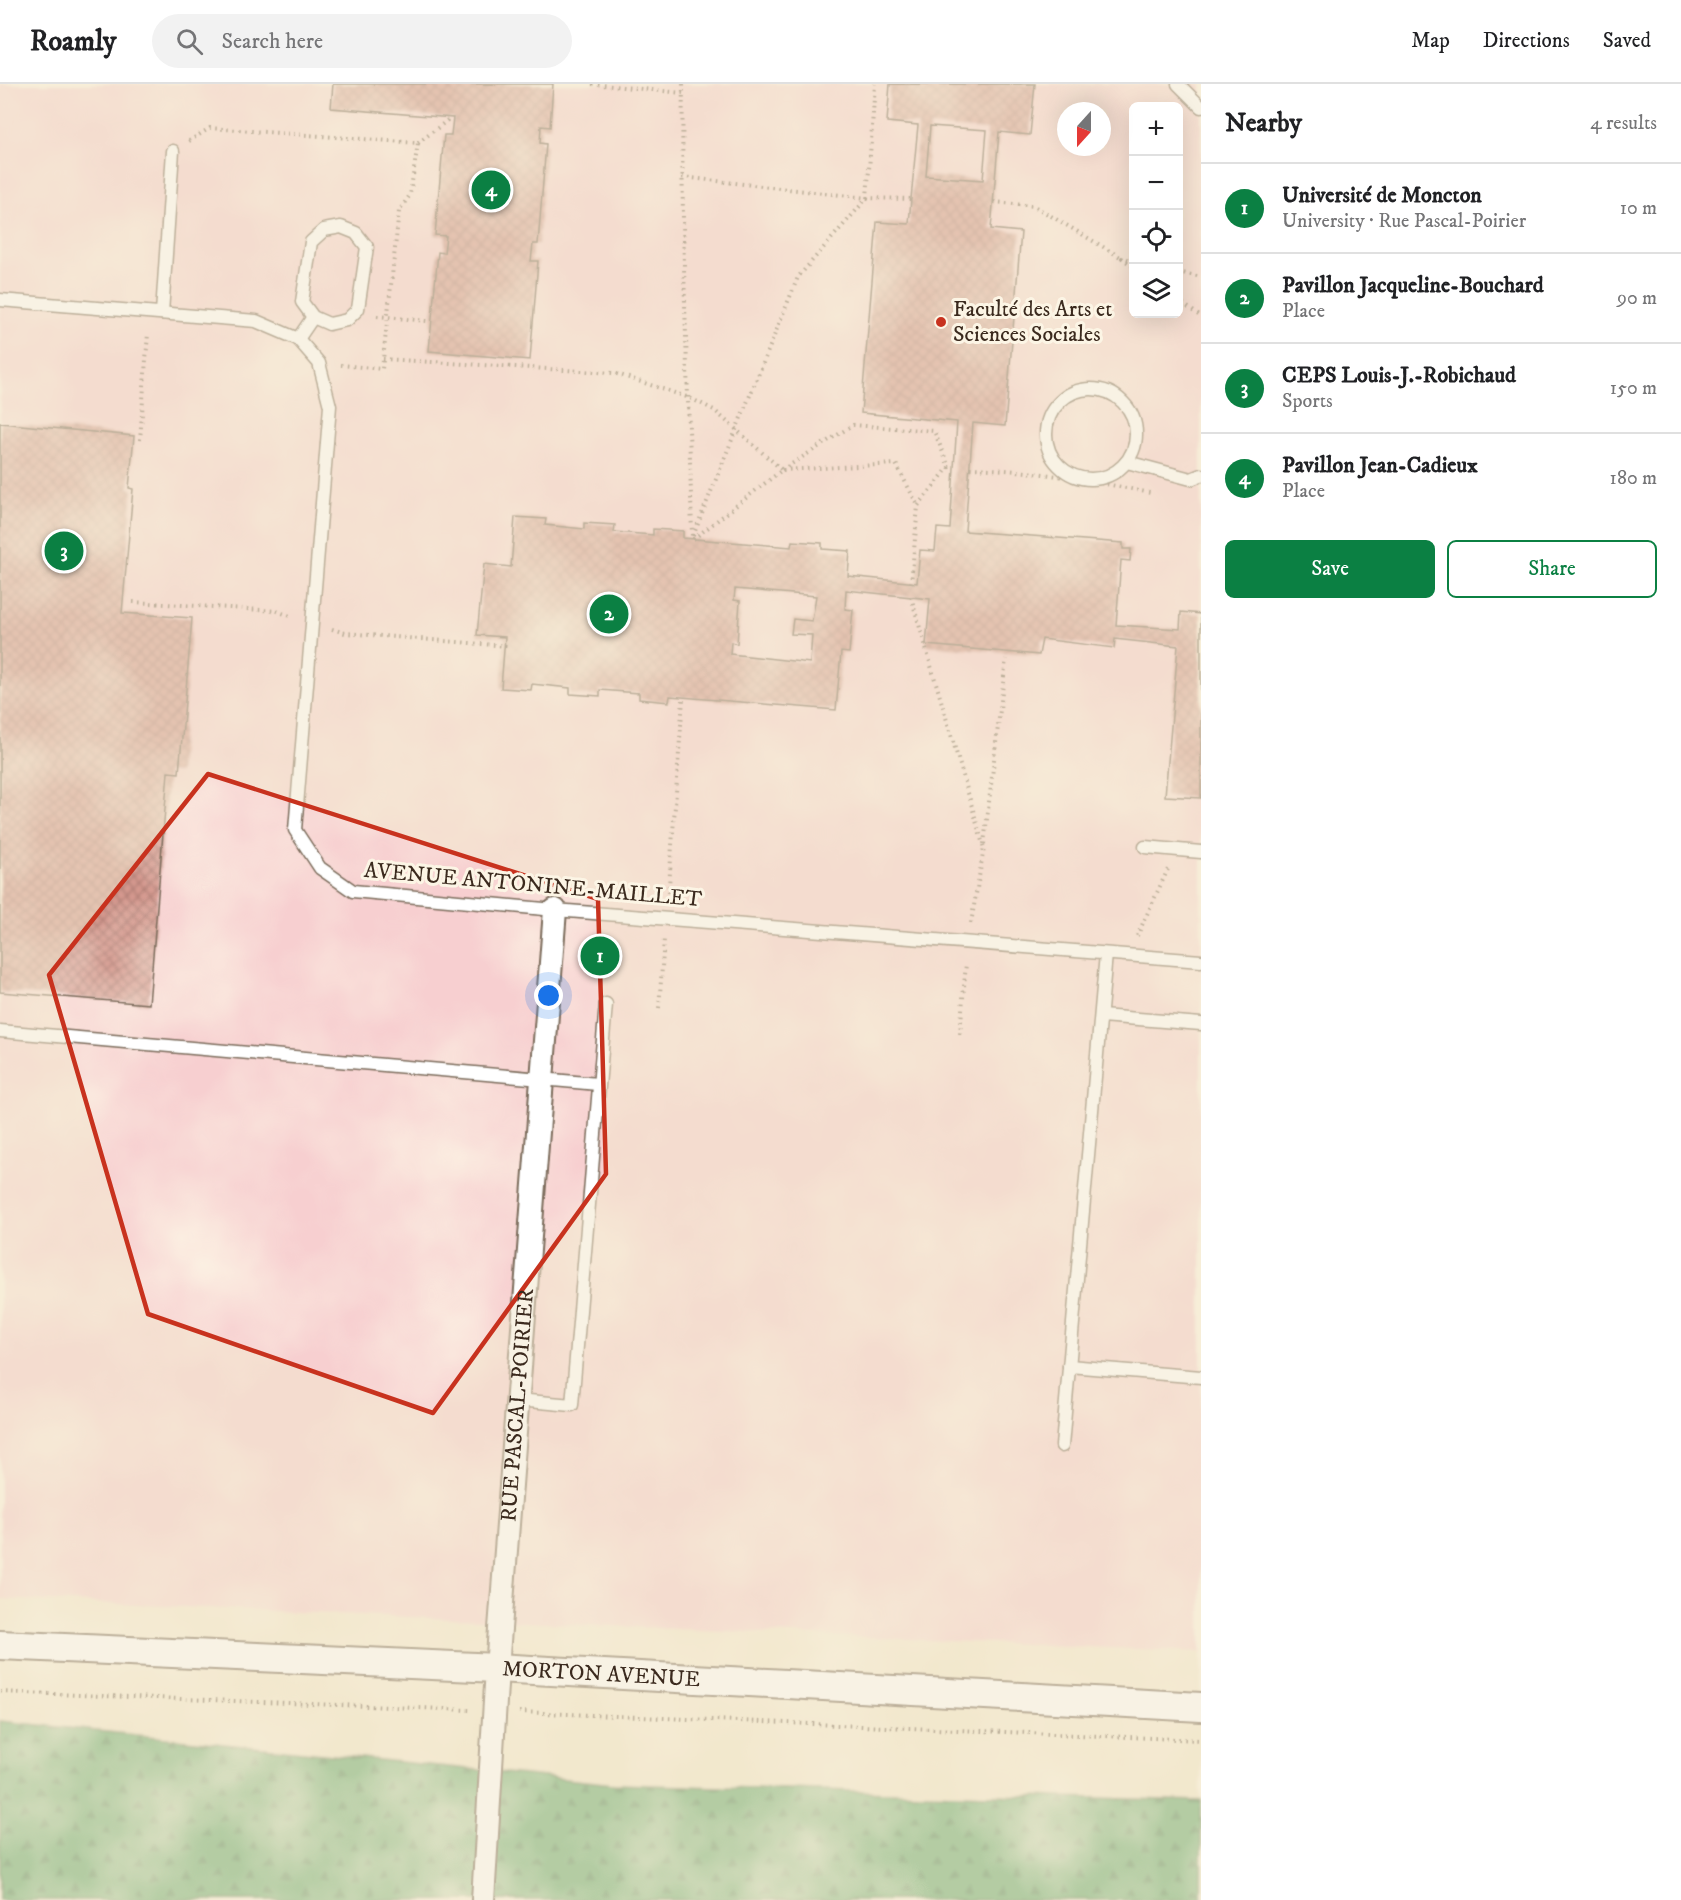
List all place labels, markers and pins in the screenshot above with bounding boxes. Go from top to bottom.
pin: 4 [472,168,510,212]
place label: Faculté des Arts et Sciences Sociales [953,296,1112,348]
marker: Faculté des Arts et Sciences Sociales [934,315,948,329]
pin: 3 [44,528,84,574]
pin: 2 [590,592,628,636]
pin: 1 [580,934,620,978]

